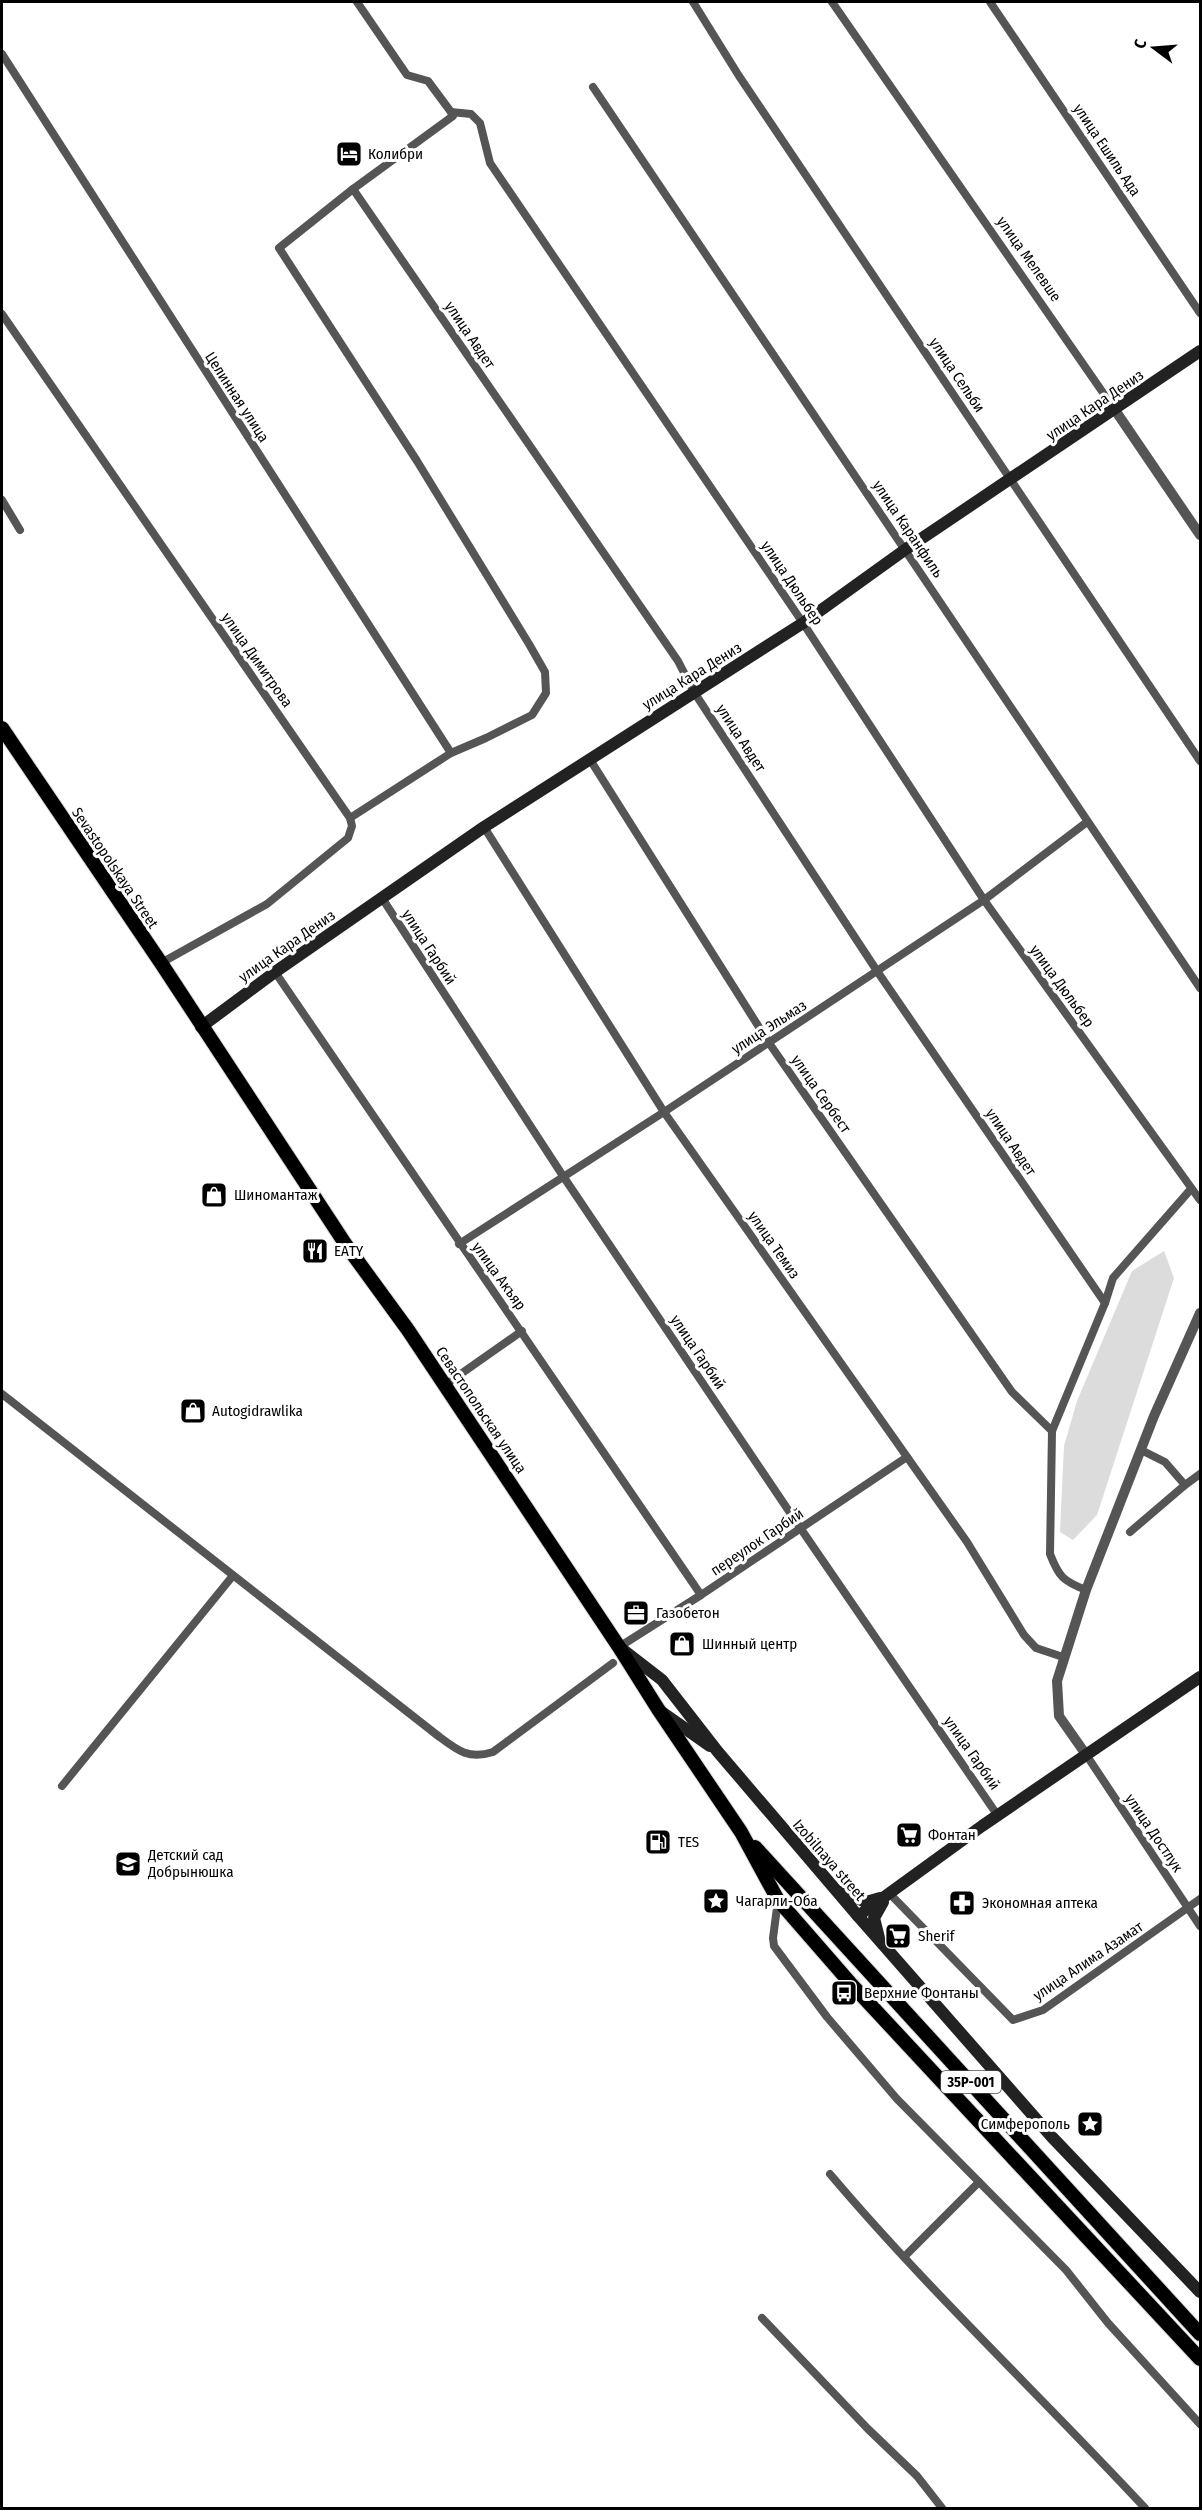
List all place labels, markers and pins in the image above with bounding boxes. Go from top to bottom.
hotel icon: Колибри [334,139,364,169]
place label: Колибри [368,145,423,163]
shop icon: Шиномантаж [199,1180,229,1210]
place label: Шиномантаж [234,1186,318,1204]
restaurant icon: EАTY [300,1236,330,1266]
place label: EАTY [334,1242,364,1260]
shop icon: Autogidrawlika [178,1396,208,1426]
place label: Autogidrawlika [212,1402,303,1420]
office icon: Газобетон [621,1598,651,1628]
place label: Газобетон [656,1604,720,1622]
shop icon: Шинный центр [667,1629,697,1659]
place label: Шинный центр [702,1635,797,1653]
supermarket icon: Фонтан [894,1820,924,1850]
place label: Фонтан [928,1826,976,1844]
fuel station icon: TES [643,1827,673,1857]
place label: TES [678,1833,699,1851]
place label: Детский сад Добрынюшка [147,1846,234,1881]
school or university icon: Детский сад Добрынюшка [113,1849,143,1879]
place icon: Чагарли-Оба [701,1886,731,1916]
pharmacy icon: Экономная аптека [947,1888,977,1918]
place label: Чагарли-Оба [736,1892,818,1910]
place label: Экономная аптека [982,1894,1098,1912]
supermarket icon: Sherif [883,1921,913,1951]
place label: Sherif [918,1927,956,1945]
bus stop icon: Верхние Фонтаны [829,1978,859,2008]
place label: Верхние Фонтаны [864,1984,979,2002]
place icon: Симферополь [1075,2109,1105,2139]
place label: Симферополь [981,2115,1070,2133]

